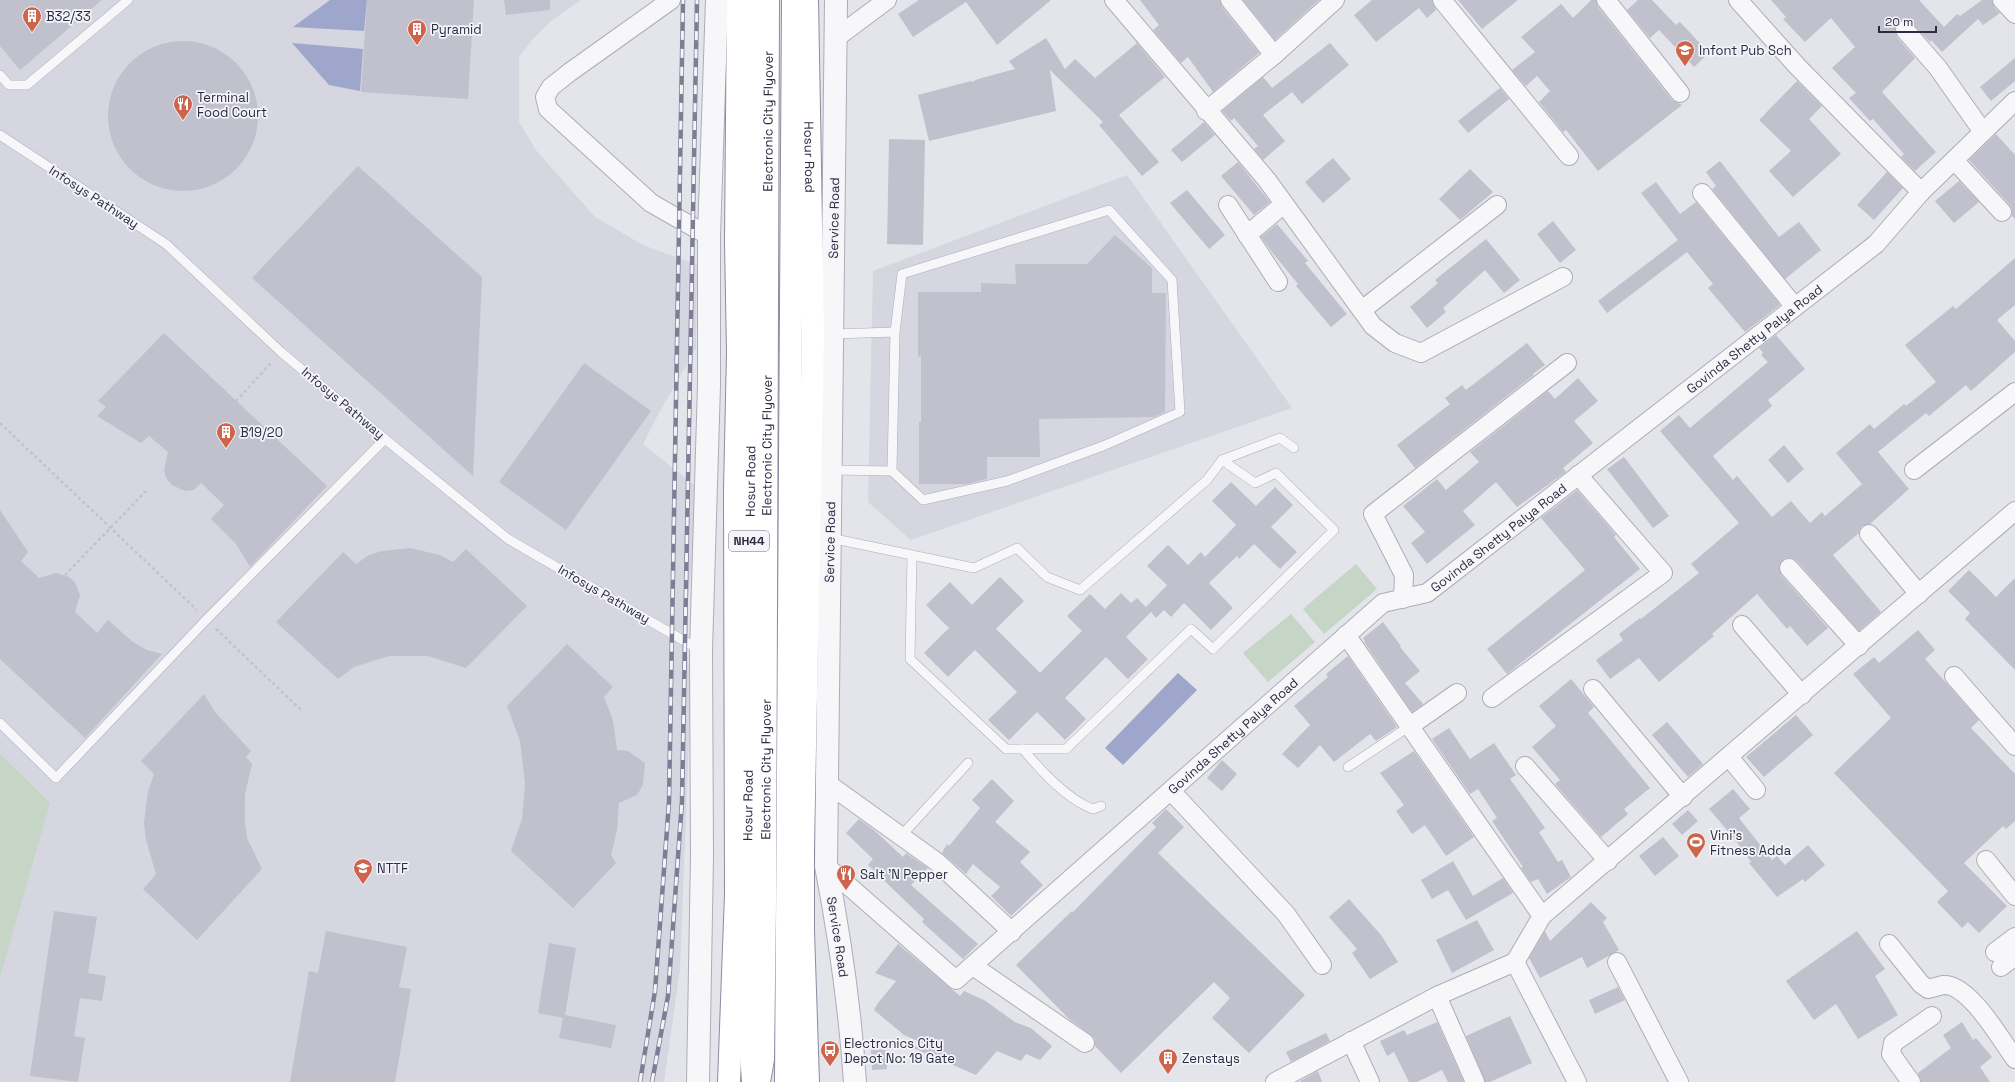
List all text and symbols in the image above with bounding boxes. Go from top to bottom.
building icon: B32/33 [21,5,43,33]
place label: B32/33 [46,8,91,25]
scale bar [1879,8,1936,34]
text: 20 m [1885,14,1913,30]
building icon: Pyramid [406,18,428,46]
place label: Pyramid [431,21,482,38]
school or university icon: Infont Pub Sch [1674,39,1696,67]
place label: Infont Pub Sch [1699,42,1792,59]
street label: Electronic City Flyover [759,51,776,192]
place label: Terminal Food Court [197,89,267,121]
restaurant icon: Terminal Food Court [172,93,194,121]
street label: Hosur Road [801,121,819,193]
street label: Infosys Pathway [46,162,142,232]
street label: Service Road [825,177,843,259]
street label: Govinda Shetty Palya Road [1683,280,1826,397]
street label: Infosys Pathway [298,363,388,443]
street label: Electronic City Flyover [758,375,775,516]
building icon: B19/20 [215,421,237,449]
place label: B19/20 [240,424,283,441]
street label: Hosur Road [741,445,759,517]
street label: Govinda Shetty Palya Road [1427,479,1570,596]
street label: Service Road [821,501,839,583]
road number: NH44 [729,531,769,551]
street label: Infosys Pathway [555,561,653,627]
street label: Govinda Shetty Palya Road [1164,674,1301,798]
street label: Electronic City Flyover [757,699,774,840]
street label: Hosur Road [739,769,756,841]
place label: Vini's Fitness Adda [1710,827,1792,859]
sports icon: Vini's Fitness Adda [1685,831,1707,859]
school or university icon: NTTF [352,857,374,885]
place label: NTTF [377,860,408,877]
restaurant icon: Salt 'N Pepper [835,863,857,891]
place label: Salt 'N Pepper [860,866,948,883]
street label: Service Road [823,895,853,978]
place label: Electronics City Depot No: 19 Gate [844,1035,955,1067]
bus stop icon: Electronics City Depot No: 19 Gate [819,1039,841,1067]
building icon: Zenstays [1157,1047,1179,1075]
place label: Zenstays [1182,1050,1240,1067]

